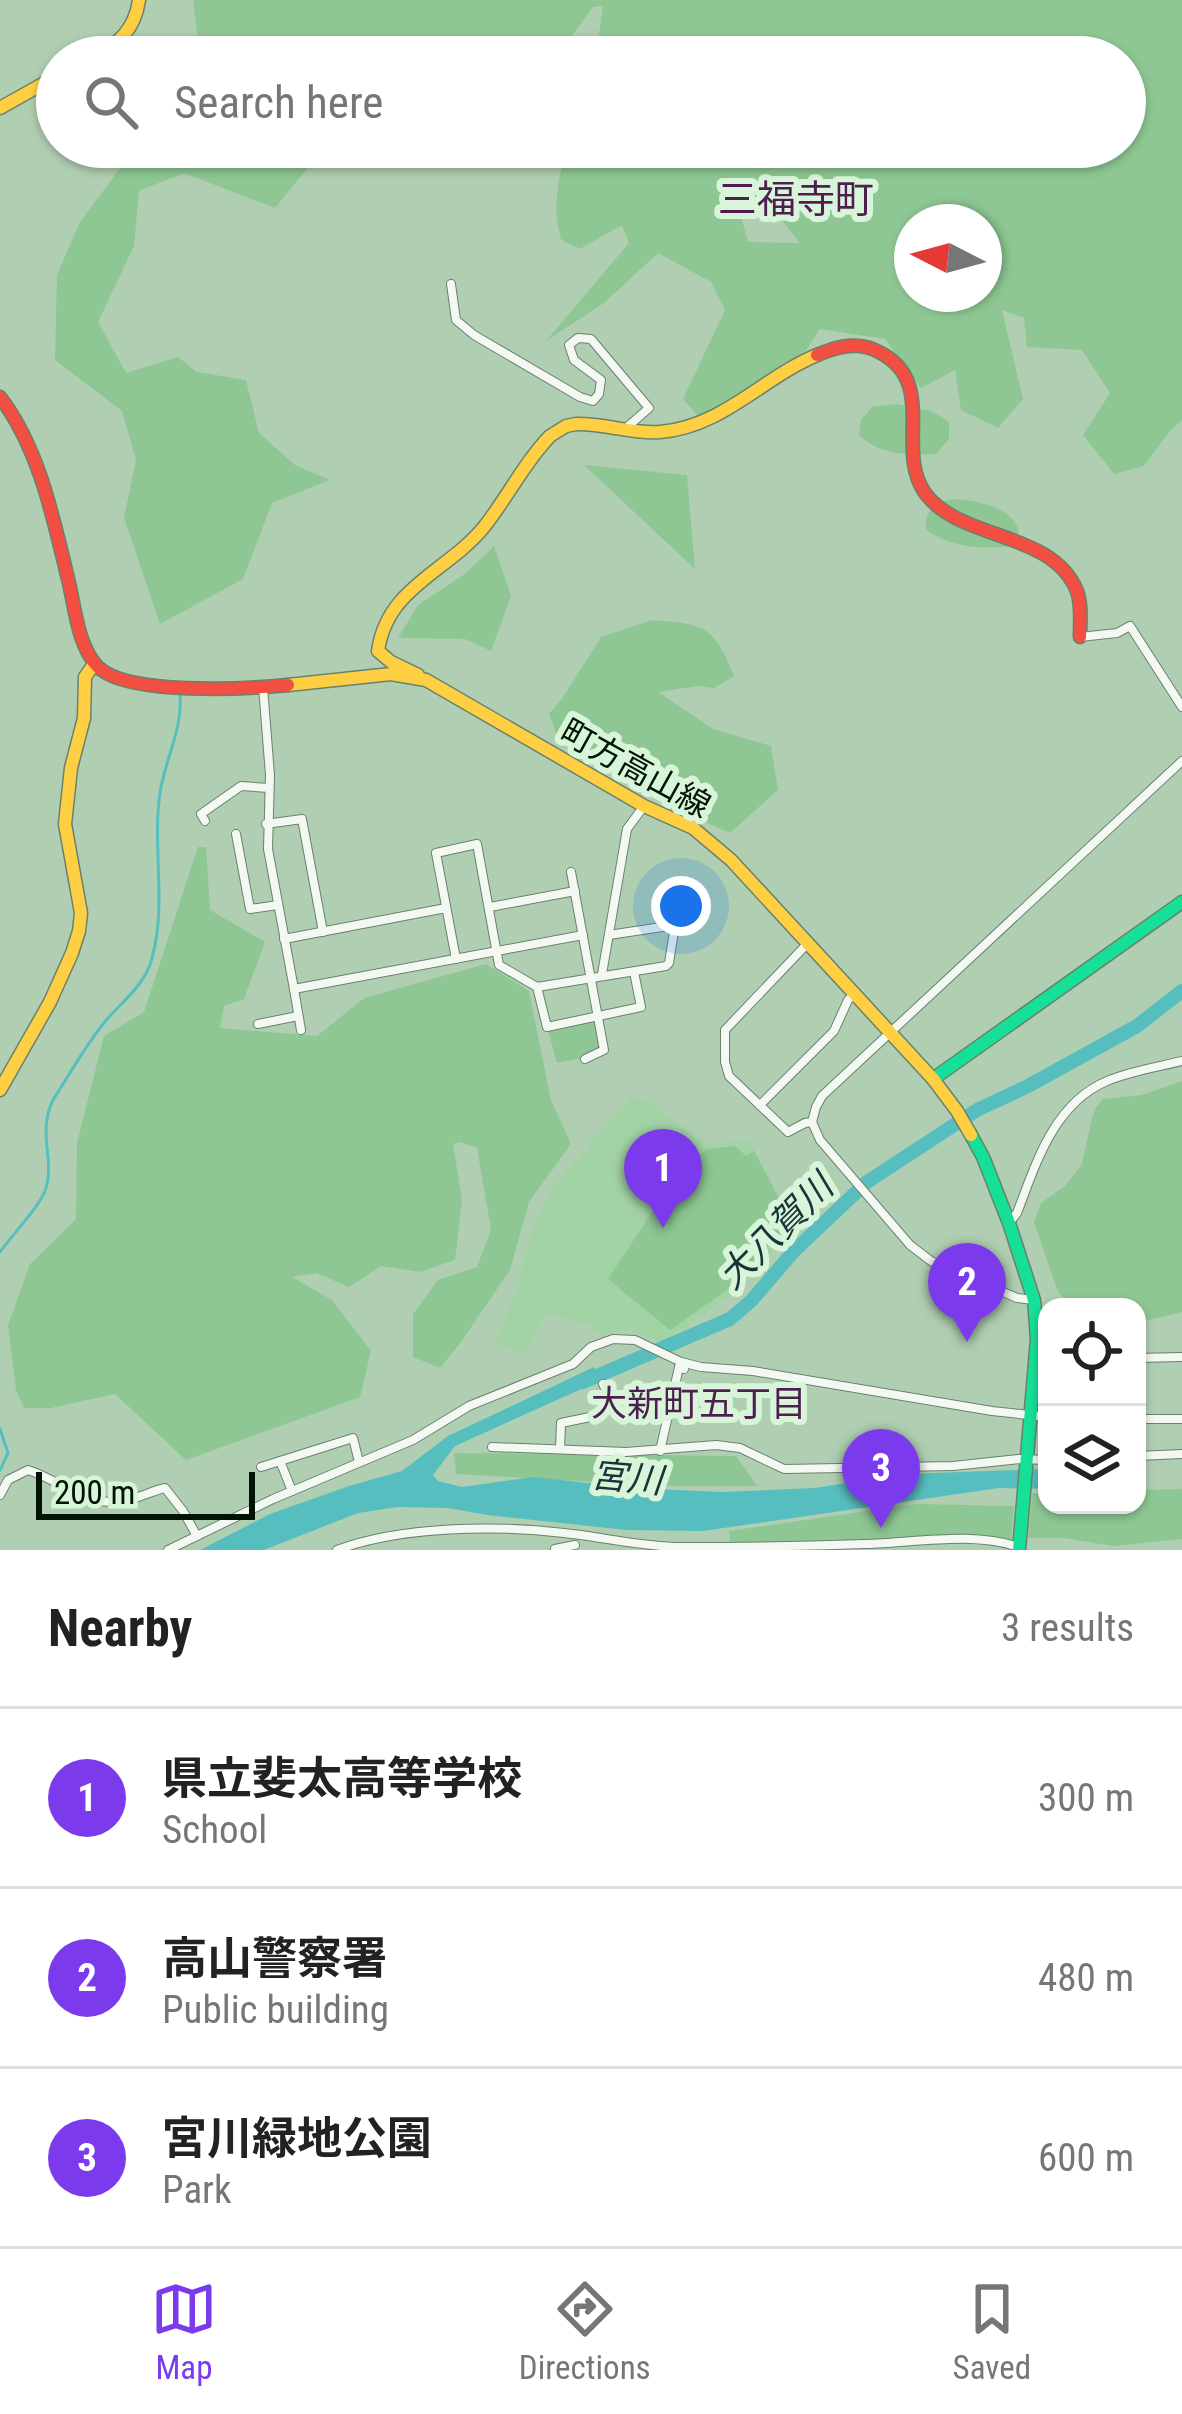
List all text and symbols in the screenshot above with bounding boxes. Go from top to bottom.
search box [36,36,1146,168]
icon: search [78,69,144,135]
text: Search here [174,76,383,129]
district label: 三福寺町 [718,177,874,223]
north arrow [894,204,1002,312]
street label: 町方高山線 [554,711,717,825]
your location [651,876,711,936]
pin: 1 [624,1129,702,1228]
water label: 大八賀川 [710,1163,844,1297]
pin: 2 [928,1243,1006,1342]
map controls [1038,1298,1146,1514]
button: locate [1038,1298,1146,1406]
district label: 大新町五丁目 [591,1383,807,1425]
button: layers [1038,1406,1146,1514]
pin: 3 [842,1429,920,1528]
water label: 宮川 [589,1454,669,1502]
scale bar [36,1466,255,1519]
text: 200 m [54,1473,135,1512]
text: Nearby [48,1599,192,1658]
text: 3 results [1001,1605,1134,1651]
text: 県立斐太高等学校 [162,1752,522,1805]
text: 1 [77,1775,97,1821]
text: 300 m [1038,1775,1134,1821]
text: School [162,1807,267,1853]
text: 高山警察署 [162,1932,387,1985]
text: 2 [77,1955,97,2001]
text: 480 m [1038,1955,1134,2001]
text: Public building [162,1987,389,2033]
text: 宮川緑地公園 [162,2112,432,2165]
text: 3 [77,2135,97,2181]
text: 600 m [1038,2135,1134,2181]
text: Park [162,2167,232,2213]
tab: Map [151,2276,217,2387]
tab: Directions [519,2276,651,2387]
tab: Saved [953,2276,1031,2387]

